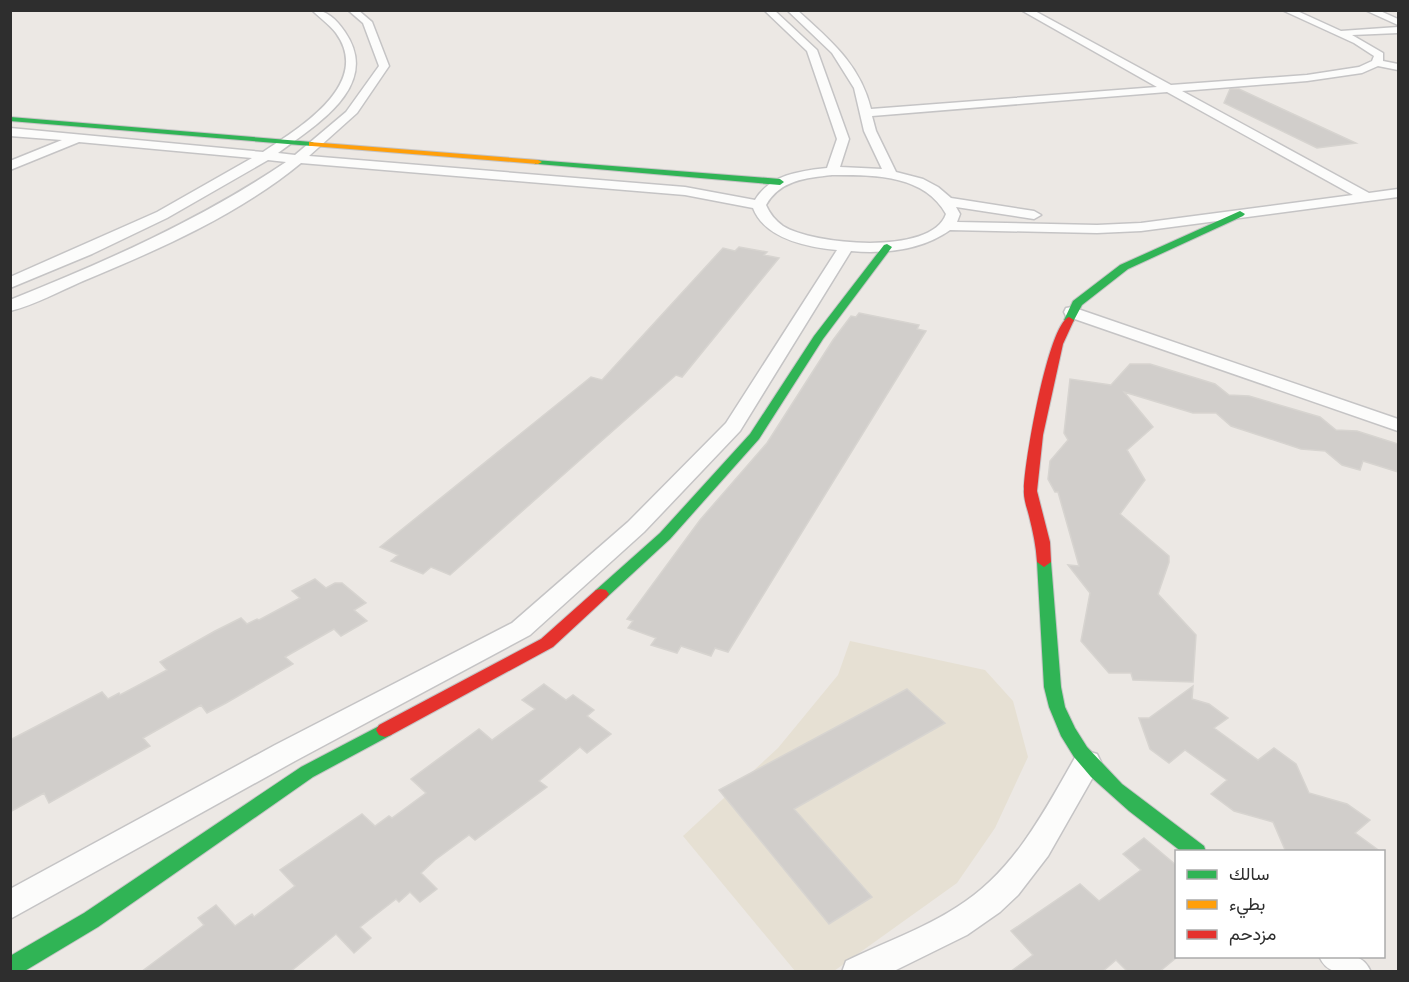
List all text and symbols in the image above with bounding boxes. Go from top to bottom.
legend [1175,850,1385,958]
text: سالك [1229,863,1269,884]
text: بطيء [1229,893,1265,919]
text: مزدحم [1229,923,1276,946]

